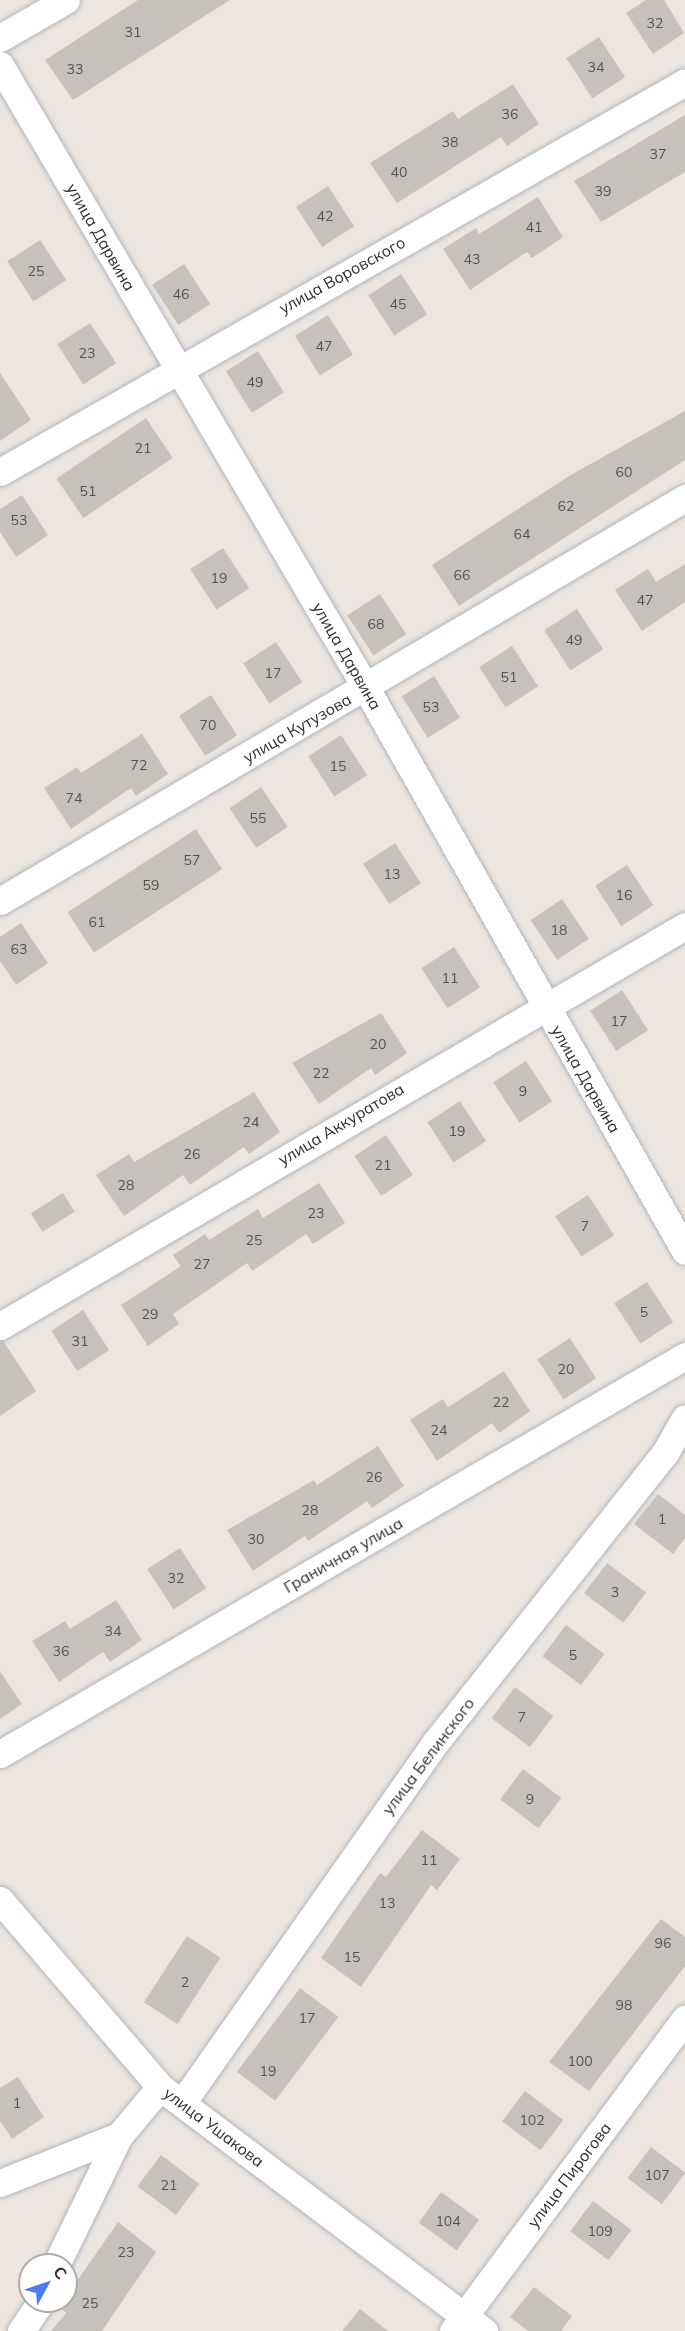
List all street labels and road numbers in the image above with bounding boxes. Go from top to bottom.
street label: улица Дарвина [62,180,140,294]
street label: улица Воровского [276,232,408,318]
street label: улица Дарвина [308,599,386,713]
street label: улица Кутузова [240,689,354,767]
street label: улица Дарвина [547,1022,625,1136]
street label: улица Аккуратова [275,1079,407,1169]
street label: Граничная улица [280,1513,406,1597]
street label: улица Белинского [378,1694,478,1818]
street label: улица Ушакова [160,2083,268,2171]
street label: улица Пирогова [523,2119,615,2231]

